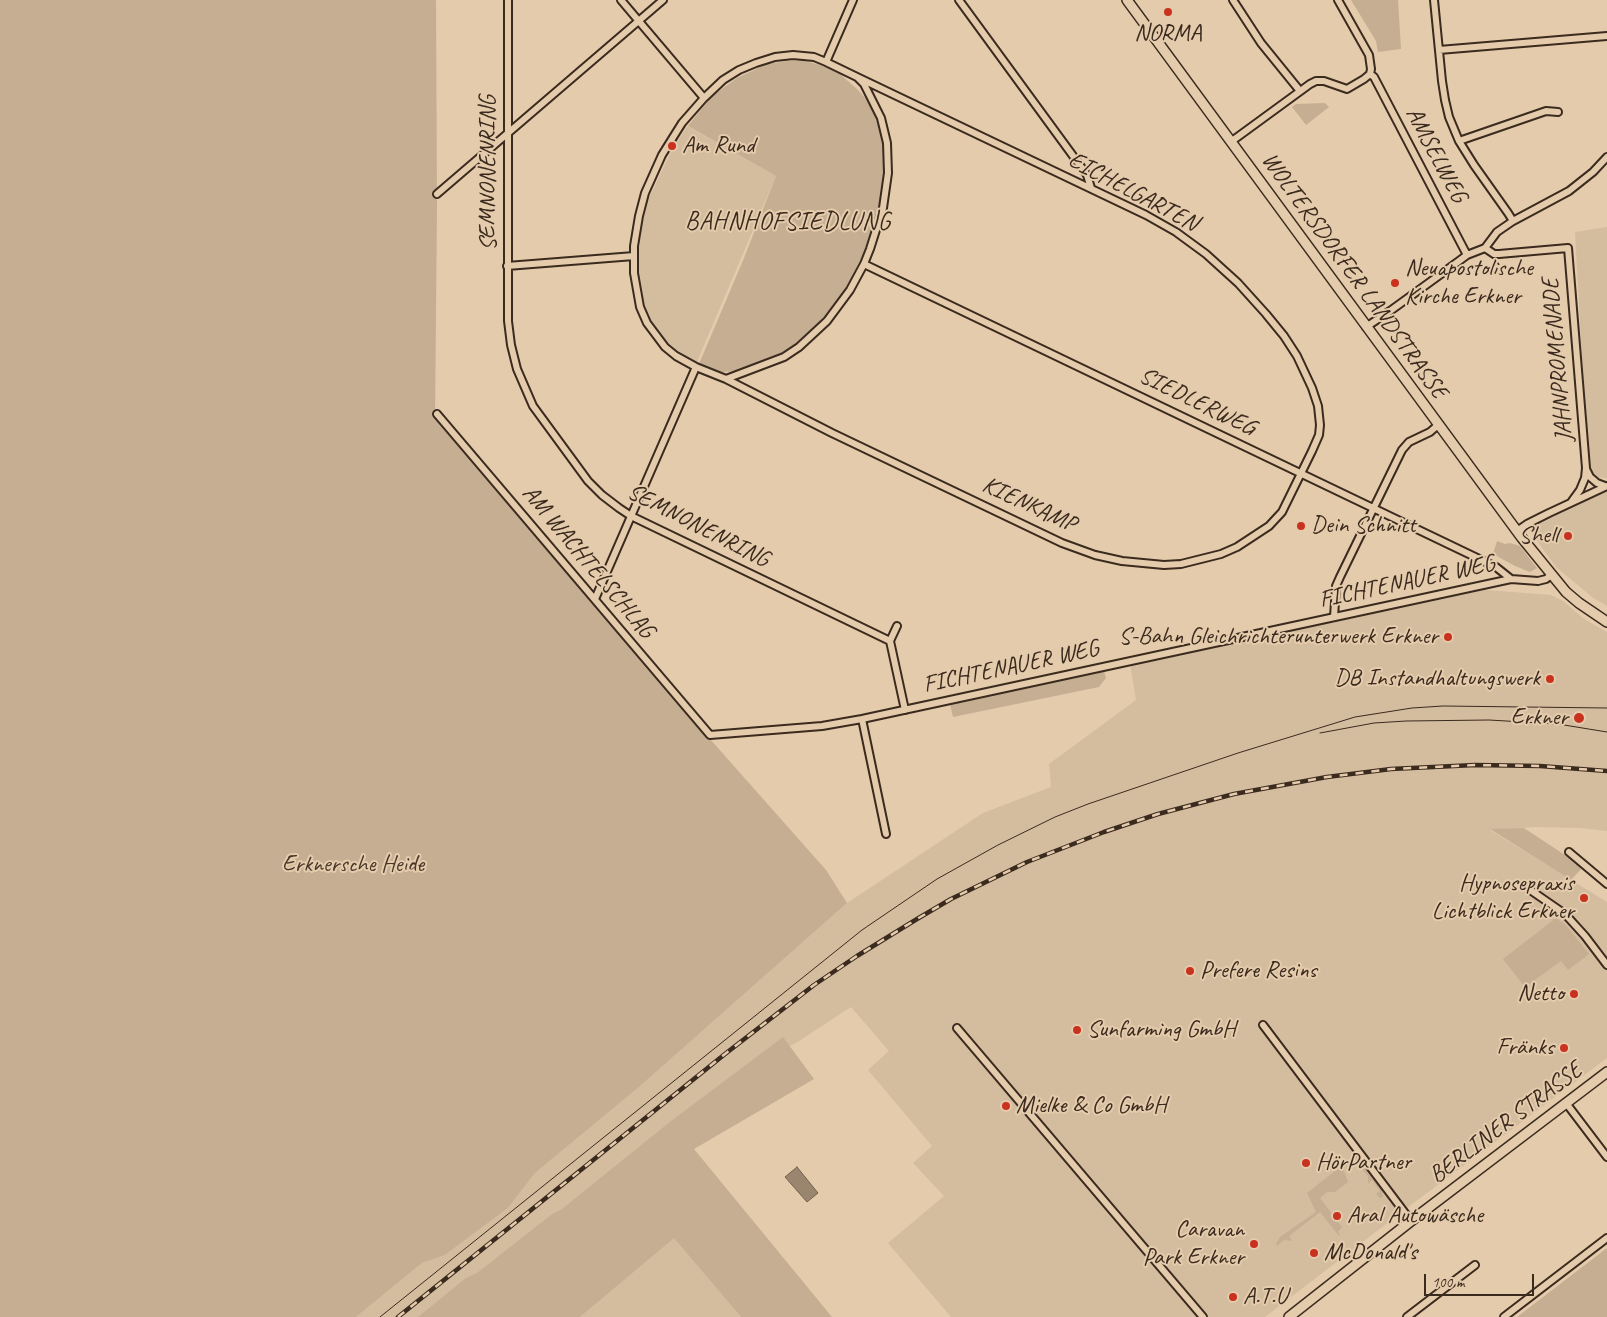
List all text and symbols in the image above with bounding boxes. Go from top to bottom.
marker: NORMA [1162,6,1174,18]
place label: NORMA [1134,20,1202,48]
street label: SEMNONENRING [475,95,503,251]
street label: AMSELWEG [1399,102,1473,208]
place label: Am Rund [682,132,755,160]
marker: Am Rund [666,140,678,152]
street label: EICHELGARTEN [1063,146,1203,238]
street label: WOLTERSDORFER LANDSTRASSE [1255,147,1453,405]
district label: BAHNHOFSIEDLUNG [684,207,892,237]
place label: Neuapostolische Kirche Erkner [1405,255,1533,311]
marker: Neuapostolische Kirche Erkner [1389,277,1401,289]
street label: JAHNPROMENADE [1537,277,1579,443]
street label: SIEDLERWEG [1134,362,1260,442]
street label: KIENKAMP [977,471,1081,539]
street label: SEMNONENRING [622,478,774,574]
street label: AM WACHTELSCHLAG [516,480,660,644]
place label: Dein Schnitt [1311,512,1416,540]
marker: Dein Schnitt [1295,520,1307,532]
place label: Shell [1519,522,1558,550]
marker: Shell [1562,530,1574,542]
street label: FICHTENAUER WEG [1317,549,1497,615]
place label: S-Bahn Gleichrichterunterwerk Erkner [1119,623,1438,651]
marker: S-Bahn Gleichrichterunterwerk Erkner [1442,631,1454,643]
street label: FICHTENAUER WEG [921,634,1101,700]
place label: DB Instandhaltungswerk [1335,665,1540,693]
marker: DB Instandhaltungswerk [1544,673,1556,685]
place label: Erkner [1511,704,1568,732]
marker: Erkner [1572,711,1586,725]
park label: Erknersche Heide [282,851,424,879]
place label: Hypnosepraxis Lichtblick Erkner [1432,870,1574,926]
marker: Hypnosepraxis Lichtblick Erkner [1578,892,1590,904]
place label: Prefere Resins [1200,957,1317,985]
marker: Prefere Resins [1184,965,1196,977]
place label: Netto [1517,980,1564,1008]
marker: Netto [1568,988,1580,1000]
place label: Sunfarming GmbH [1087,1016,1236,1044]
marker: Sunfarming GmbH [1071,1024,1083,1036]
place label: Fränks [1496,1034,1554,1062]
marker: Fränks [1558,1042,1570,1054]
street label: BERLINER STRASSE [1424,1056,1588,1190]
place label: Mielke & Co GmbH [1016,1092,1167,1120]
marker: Mielke & Co GmbH [1000,1100,1012,1112]
place label: HörPartner [1316,1149,1411,1177]
marker: HörPartner [1300,1157,1312,1169]
place label: Aral Autowäsche [1347,1202,1483,1230]
marker: Aral Autowäsche [1331,1210,1343,1222]
place label: Caravan Park Erkner [1143,1216,1244,1272]
marker: Caravan Park Erkner [1248,1238,1260,1250]
place label: McDonald's [1324,1239,1417,1267]
marker: McDonald's [1308,1247,1320,1259]
scale bar [1427,1264,1537,1296]
text: 100 m [1432,1273,1464,1292]
place label: A.T.U [1243,1283,1287,1311]
marker: A.T.U [1227,1291,1239,1303]

